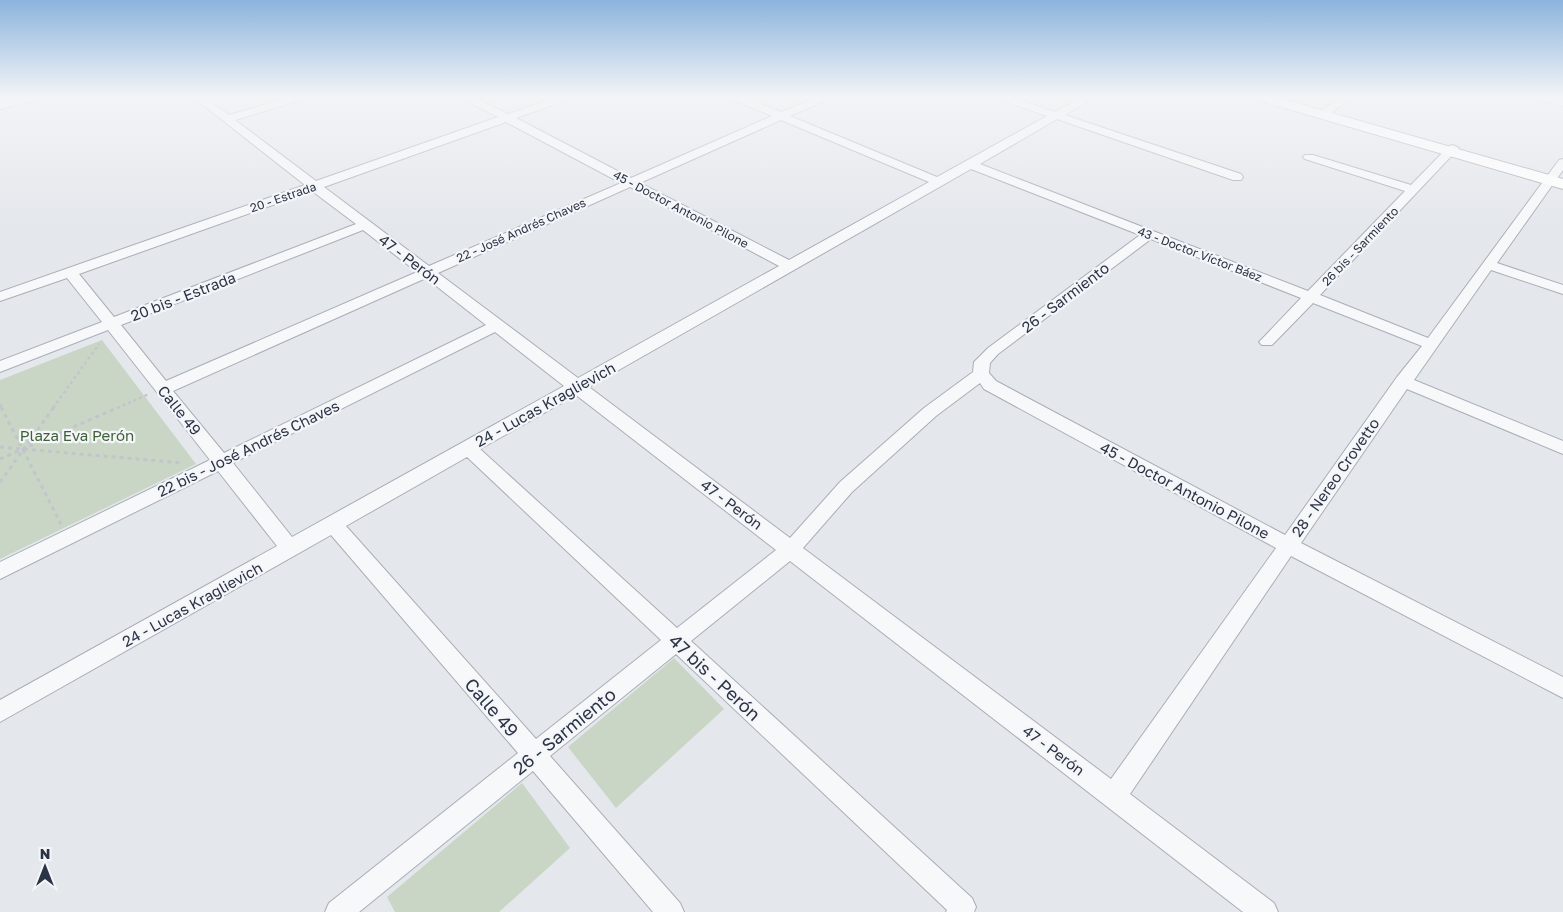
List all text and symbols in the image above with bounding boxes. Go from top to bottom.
street label: 45 - Doctor Antonio Pilone [611,167,751,251]
street label: 20 - Estrada [248,179,318,215]
street label: 22 - José Andrés Chaves [454,195,588,265]
street label: 26 bis - Sarmiento [1319,203,1401,289]
street label: 43 - Doctor Víctor Báez [1136,223,1264,285]
street label: 47 - Perón [376,230,444,288]
street label: 26 - Sarmiento [1018,258,1112,336]
street label: 20 bis - Estrada [128,268,238,324]
street label: 24 - Lucas Kraglievich [472,358,618,450]
street label: Calle 49 [154,381,206,439]
street label: 22 bis - José Andrés Chaves [154,396,342,500]
street label: 28 - Nereo Crovetto [1287,414,1383,540]
park label: Plaza Eva Perón [20,426,134,444]
street label: 45 - Doctor Antonio Pilone [1097,438,1273,542]
street label: 47 - Perón [698,475,766,533]
street label: 24 - Lucas Kraglievich [119,558,265,650]
street label: 47 bis - Perón [665,629,765,725]
street label: Calle 49 [461,673,523,741]
street label: 26 - Sarmiento [508,683,620,779]
street label: 47 - Perón [1020,721,1088,779]
north arrow [20,842,70,892]
text: N [40,845,50,862]

